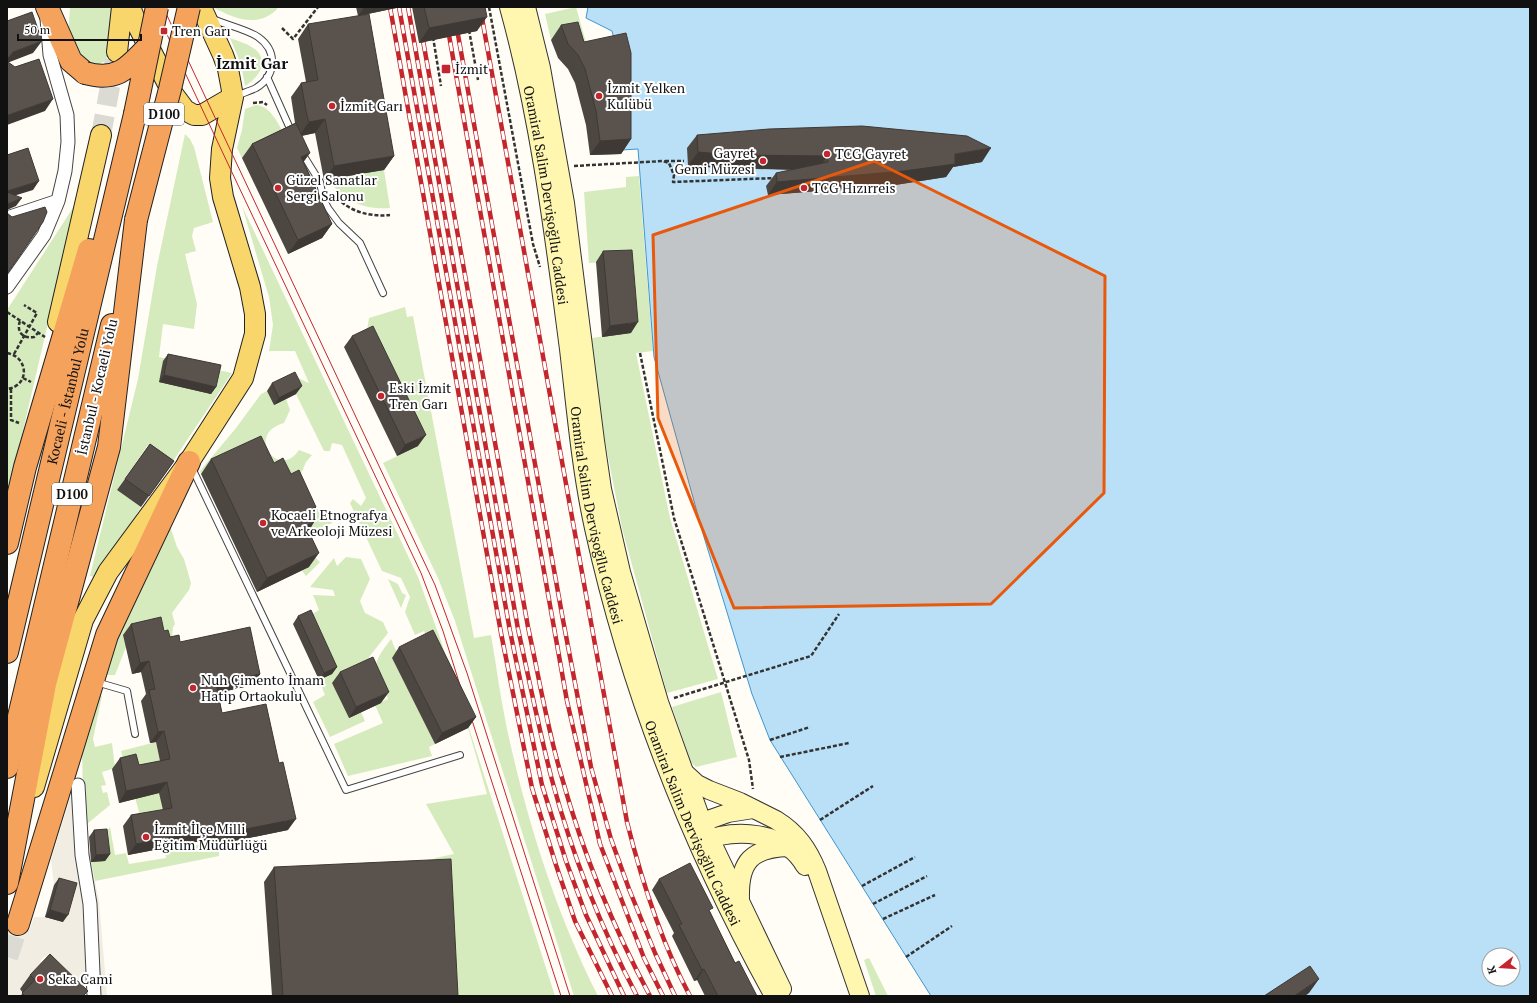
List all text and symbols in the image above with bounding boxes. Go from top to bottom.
scale bar [18,16,141,42]
place label: Tren Garı [172,21,231,40]
text: 50 m [24,22,51,37]
marker: Tren Garı [159,26,169,36]
district label: İzmit Gar [216,52,288,74]
place label: İzmit [455,59,489,78]
marker: İzmit [440,63,452,75]
place label: İzmit Yelken Kulübü [607,78,686,113]
street label: Oramiral Salim Dervişoğllu Caddesi [519,84,573,306]
marker: İzmit Yelken Kulübü [594,91,604,101]
place label: İzmit Garı [340,96,403,115]
marker: İzmit Garı [327,101,337,111]
road number: D100 [144,103,184,125]
place label: Gayret Gemi Müzesi [674,143,756,178]
place label: TCG Gayret [835,144,907,163]
marker: TCG Gayret [822,149,832,159]
marker: Gayret Gemi Müzesi [758,156,768,166]
place label: Güzel Sanatlar Sergi Salonu [286,170,377,205]
place label: TCG Hızırreis [812,178,896,197]
marker: Güzel Sanatlar Sergi Salonu [273,183,283,193]
marker: TCG Hızırreis [799,183,809,193]
street label: İstanbul - Kocaeli Yolu [72,317,121,457]
street label: Kocaeli - İstanbul Yolu [42,326,93,466]
place label: Eski İzmit Tren Garı [389,378,452,413]
marker: Eski İzmit Tren Garı [376,391,386,401]
street label: Oramiral Salim Dervişoğllu Caddesi [566,405,628,626]
road number: D100 [52,483,92,505]
place label: Kocaeli Etnografya ve Arkeoloji Müzesi [270,505,393,540]
marker: Kocaeli Etnografya ve Arkeoloji Müzesi [258,518,268,528]
place label: Nuh Çimento İmam Hatip Ortaokulu [201,670,324,705]
marker: Nuh Çimento İmam Hatip Ortaokulu [188,683,198,693]
street label: Oramiral Salim Dervişoğllu Caddesi [641,717,745,929]
place label: İzmit İlçe Milli Eğitim Müdürlüğü [154,819,268,854]
marker: İzmit İlçe Milli Eğitim Müdürlüğü [141,832,151,842]
north arrow [1481,947,1521,987]
text: K [1484,964,1499,976]
place label: Seka Cami [48,969,113,988]
marker: Seka Cami [35,974,45,984]

